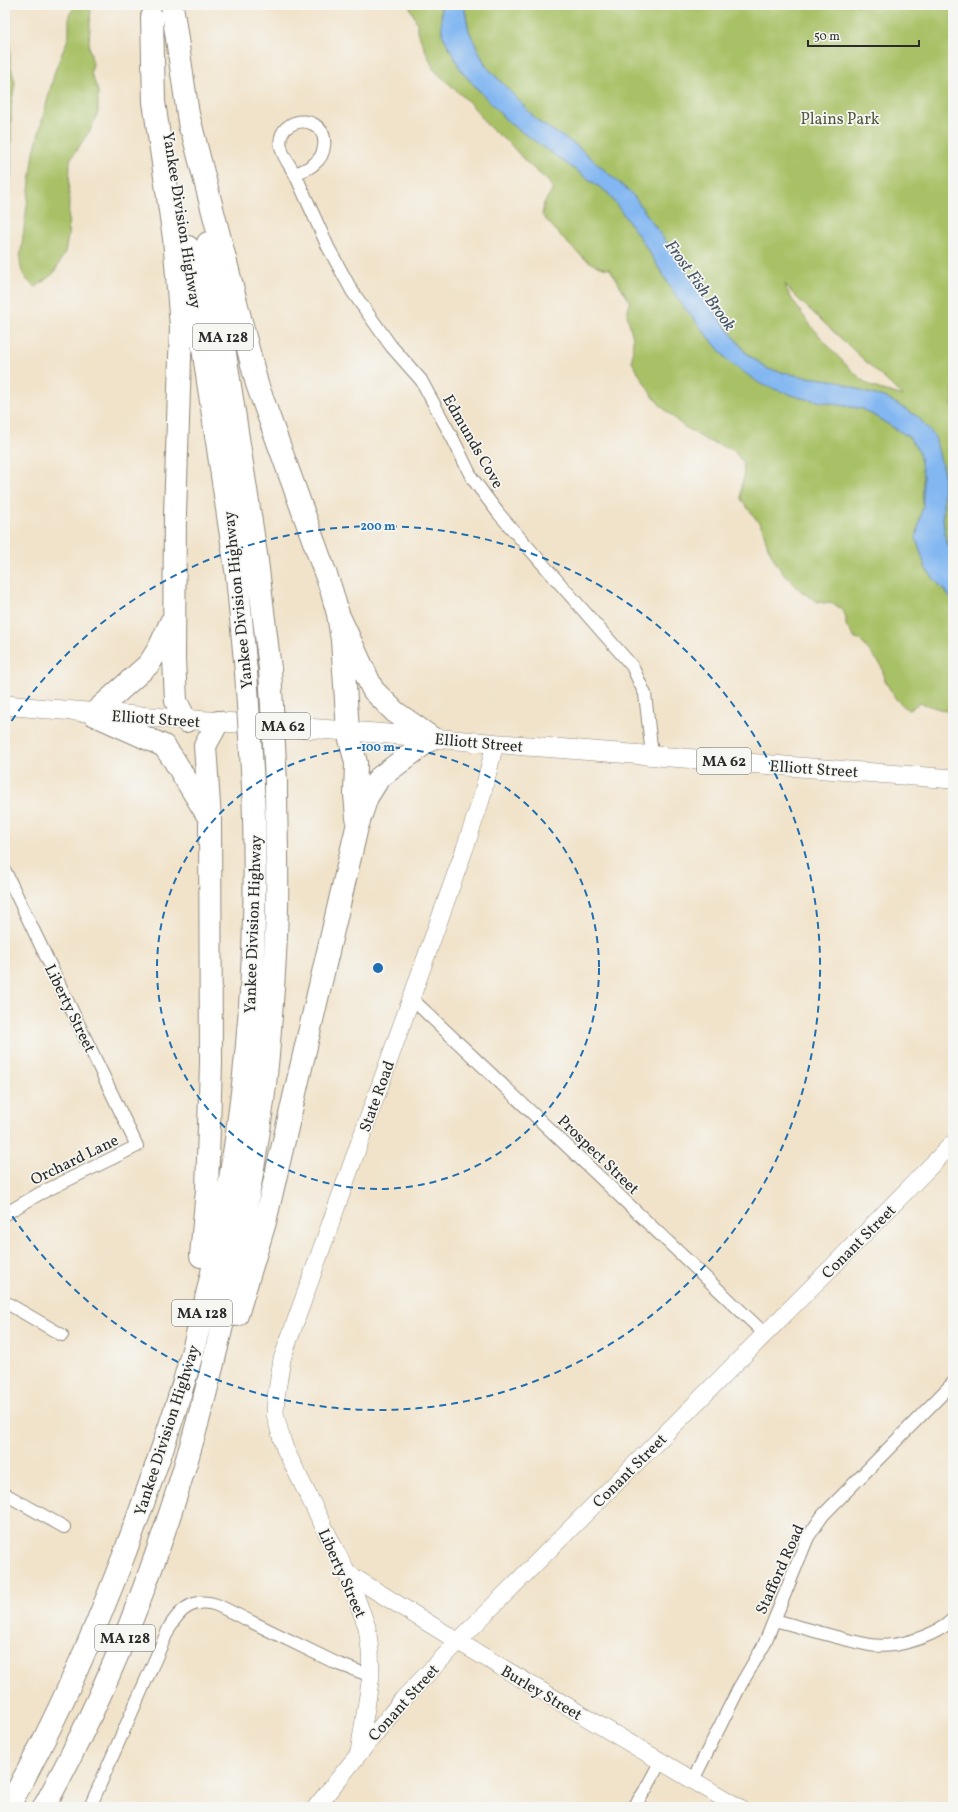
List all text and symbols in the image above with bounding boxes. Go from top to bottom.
scale bar [808,22,919,48]
text: 50 m [814,29,840,45]
park label: Plains Park [800,109,880,131]
street label: Yankee Division Highway [156,130,206,311]
water label: Frost Fish Brook [659,236,741,336]
road number: MA 128 [193,324,253,350]
street label: Edmunds Cove [436,391,508,493]
street label: Yankee Division Highway [219,510,259,690]
text: 200 m [360,519,396,535]
street label: Elliott Street [111,706,201,734]
road number: MA 62 [256,713,310,739]
street label: Elliott Street [434,729,524,759]
text: 100 m [361,740,395,756]
road number: MA 62 [697,748,751,774]
street label: Elliott Street [769,756,859,784]
street label: Yankee Division Highway [240,834,268,1014]
street label: Liberty Street [38,961,100,1057]
centre of rings [371,961,385,975]
street label: State Road [355,1058,401,1135]
street label: Prospect Street [552,1111,644,1200]
street label: Orchard Lane [27,1130,123,1192]
street label: Conant Street [817,1200,902,1284]
road number: MA 128 [172,1300,232,1326]
street label: Yankee Division Highway [130,1342,206,1519]
street label: Conant Street [588,1429,673,1513]
street label: Stafford Road [751,1521,811,1618]
street label: Liberty Street [312,1526,371,1622]
road number: MA 128 [95,1625,155,1651]
street label: Conant Street [364,1660,445,1747]
street label: Burley Street [496,1661,586,1727]

